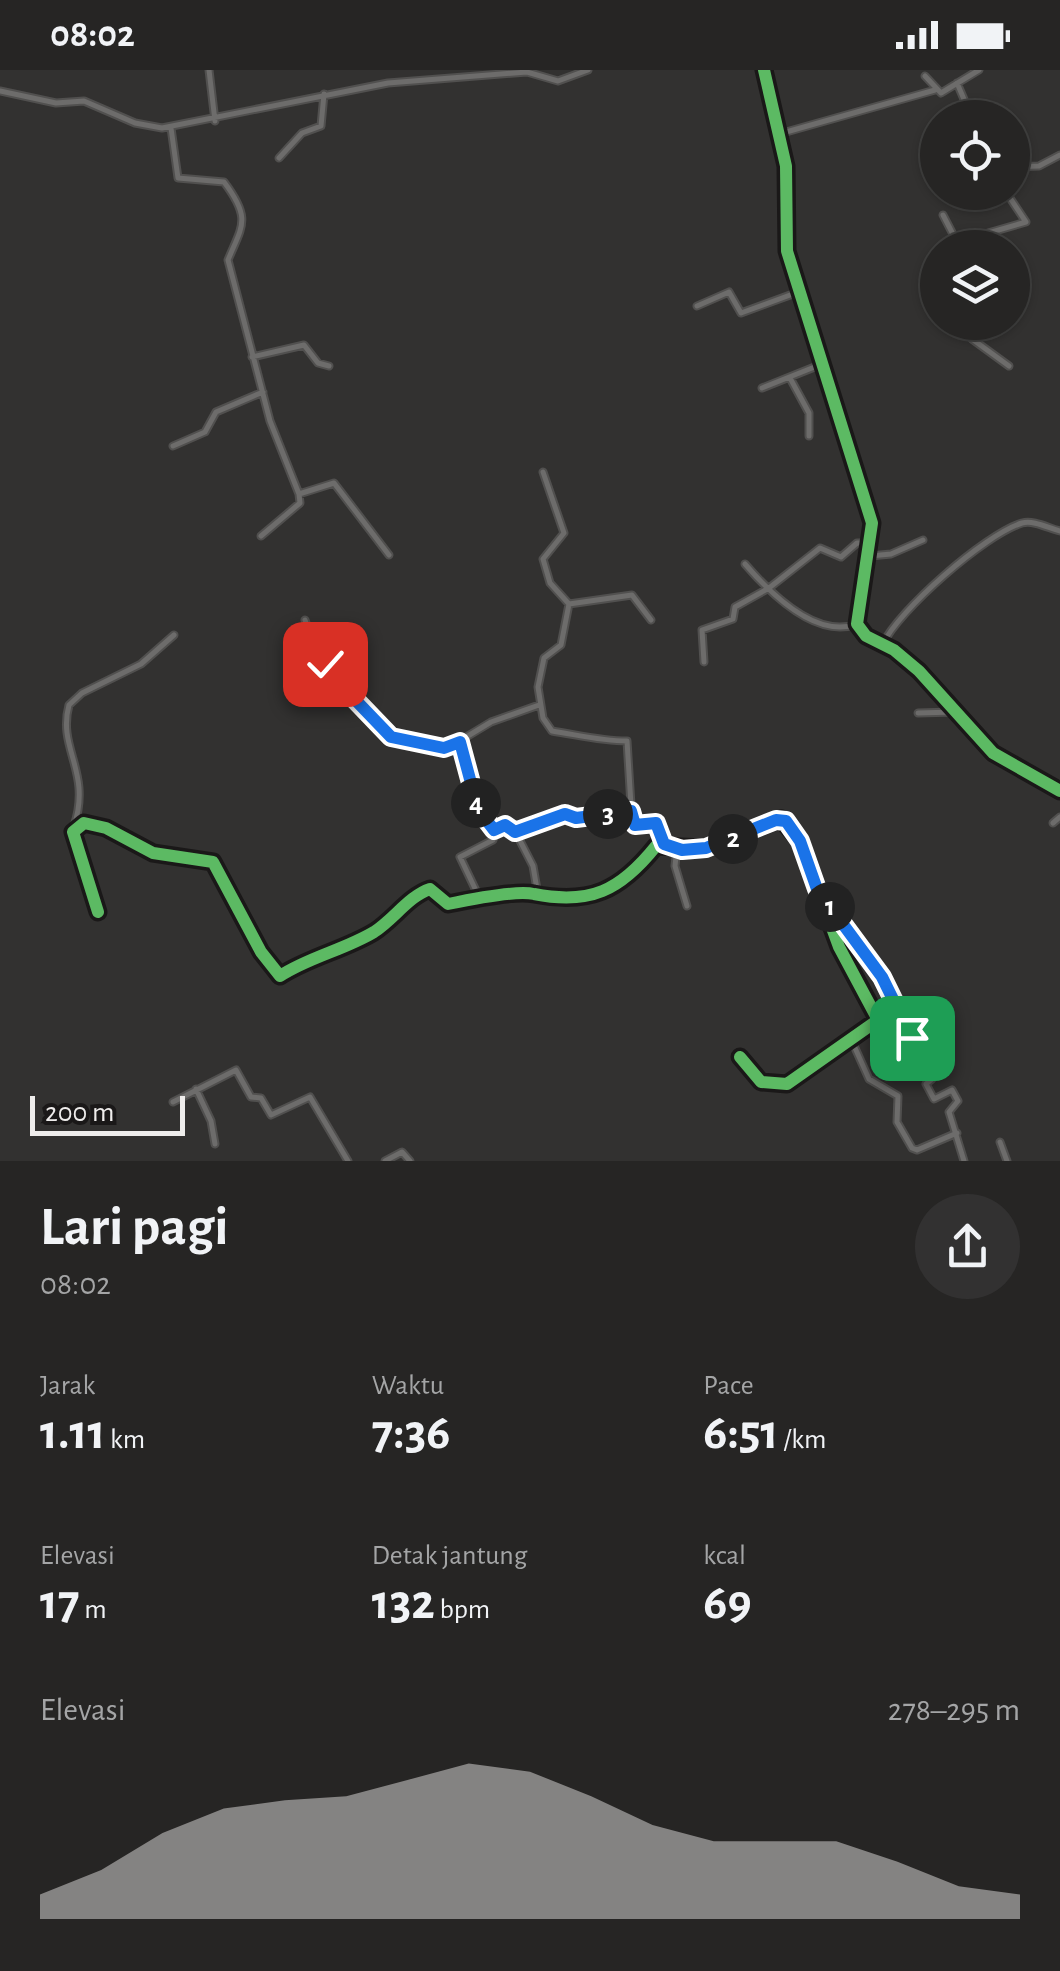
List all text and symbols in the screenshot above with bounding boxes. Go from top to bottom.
text: 08:02 [50,16,135,54]
map controls [920,100,1030,340]
button: locate [920,100,1030,210]
button: layers [920,230,1030,340]
pin [283,622,368,707]
icon: check [298,637,353,692]
pin: 4 [451,778,501,828]
text: 4 [469,789,483,817]
pin: 3 [583,789,633,839]
text: 3 [602,800,614,828]
pin: 2 [708,814,758,864]
text: 2 [726,825,740,853]
pin: 1 [805,882,855,932]
text: 1 [825,893,835,921]
pin [870,996,955,1081]
icon: arrive [885,1011,940,1066]
scale bar [30,1091,185,1136]
text: 200 m [45,1099,114,1127]
button: share [915,1194,1020,1299]
text: Lari pagi [40,1200,229,1255]
text: 08:02 [40,1268,111,1300]
text: Jarak [40,1372,95,1400]
text: Waktu [372,1372,444,1400]
text: Pace [703,1372,754,1400]
text: 1.11 [40,1408,105,1458]
text: 7:36 [372,1408,450,1458]
text: 6:51 [703,1408,779,1458]
text: km [105,1426,145,1454]
text: /km [779,1426,826,1454]
text: Elevasi [40,1542,115,1570]
text: Detak jantung [372,1542,527,1570]
text: kcal [703,1542,746,1570]
text: 17 [40,1578,80,1628]
text: 132 [372,1578,435,1628]
text: 69 [703,1578,752,1628]
text: m [80,1596,107,1624]
text: bpm [435,1596,490,1624]
text: Elevasi [40,1694,125,1726]
text: 278–295 m [888,1694,1020,1726]

